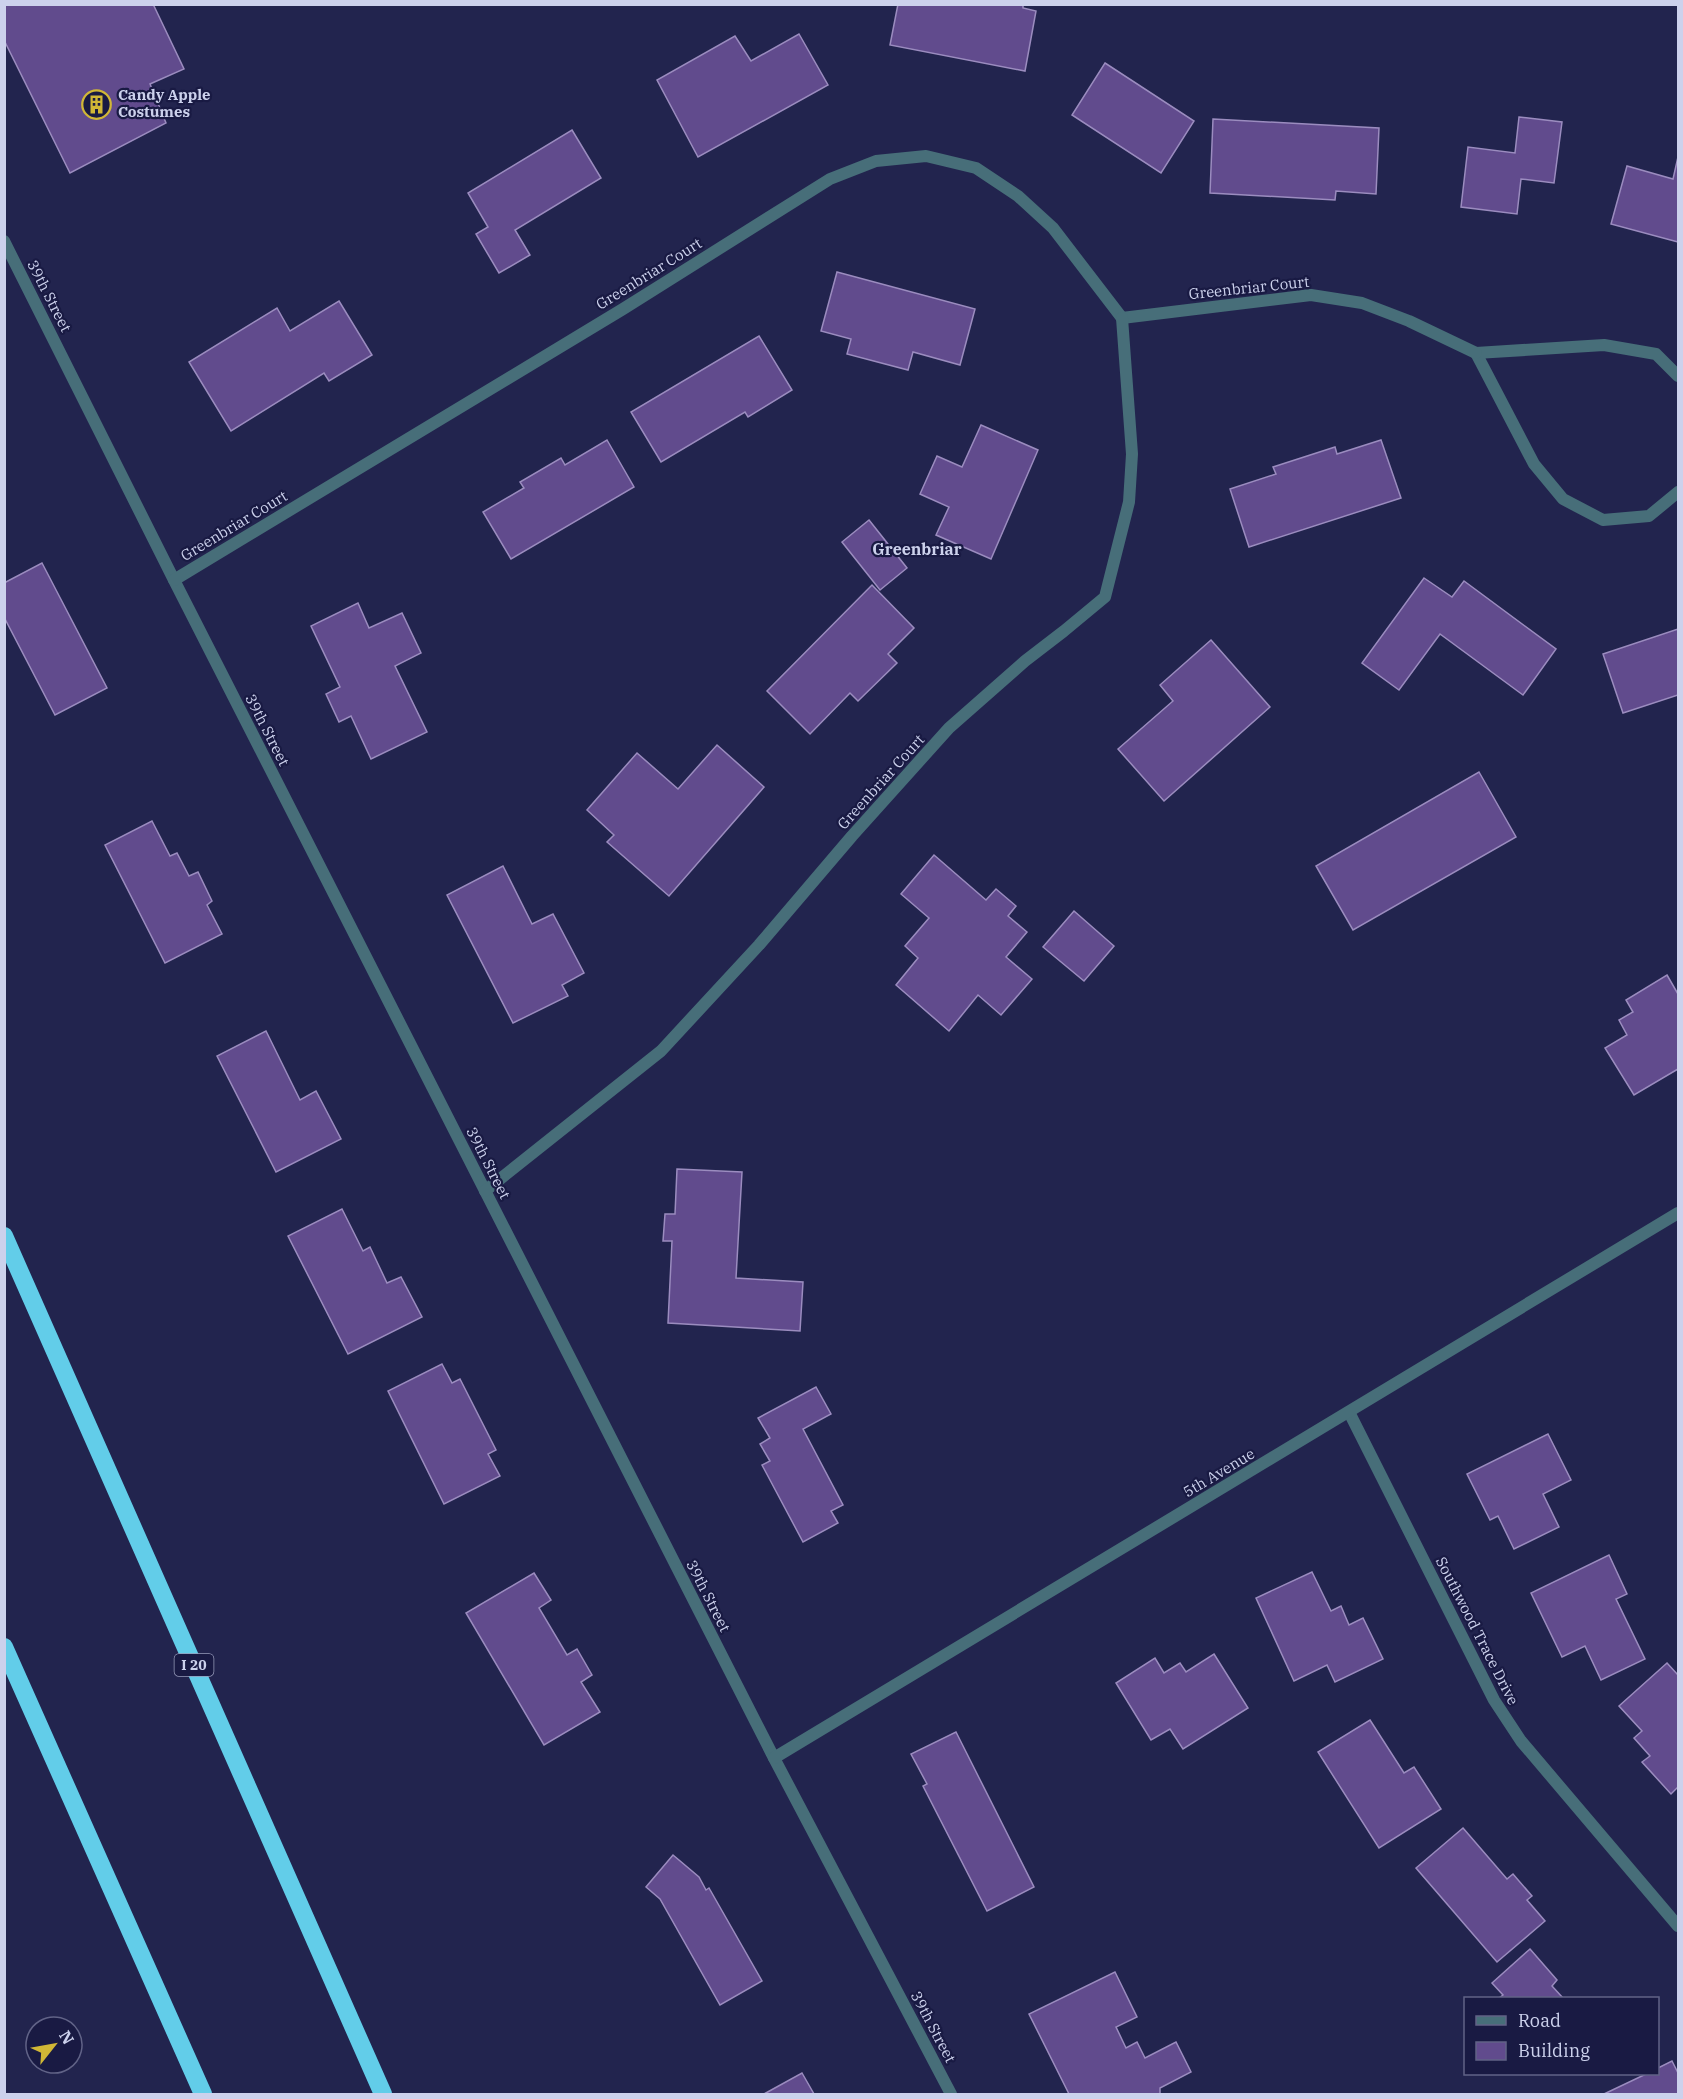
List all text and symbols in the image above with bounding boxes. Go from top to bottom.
place label: Candy Apple Costumes [118,85,211,121]
building icon: Candy Apple Costumes [81,88,113,120]
street label: Greenbriar Court [592,233,705,314]
street label: 39th Street [23,257,76,335]
street label: Greenbriar Court [1188,272,1310,303]
street label: Greenbriar Court [177,486,291,565]
district label: Greenbriar [872,539,962,559]
street label: 39th Street [241,691,294,769]
street label: Greenbriar Court [833,730,928,833]
street label: 39th Street [462,1124,515,1202]
street label: 5th Avenue [1180,1444,1258,1501]
street label: Southwood Trace Drive [1432,1553,1523,1708]
street label: 39th Street [682,1557,735,1635]
road number: I 20 [174,1654,214,1676]
street label: 39th Street [907,1988,960,2066]
legend [1464,1997,1659,2075]
text: Road [1518,2009,1561,2032]
north arrow [24,2015,84,2075]
text: N [55,2027,79,2048]
text: Building [1518,2039,1590,2062]

